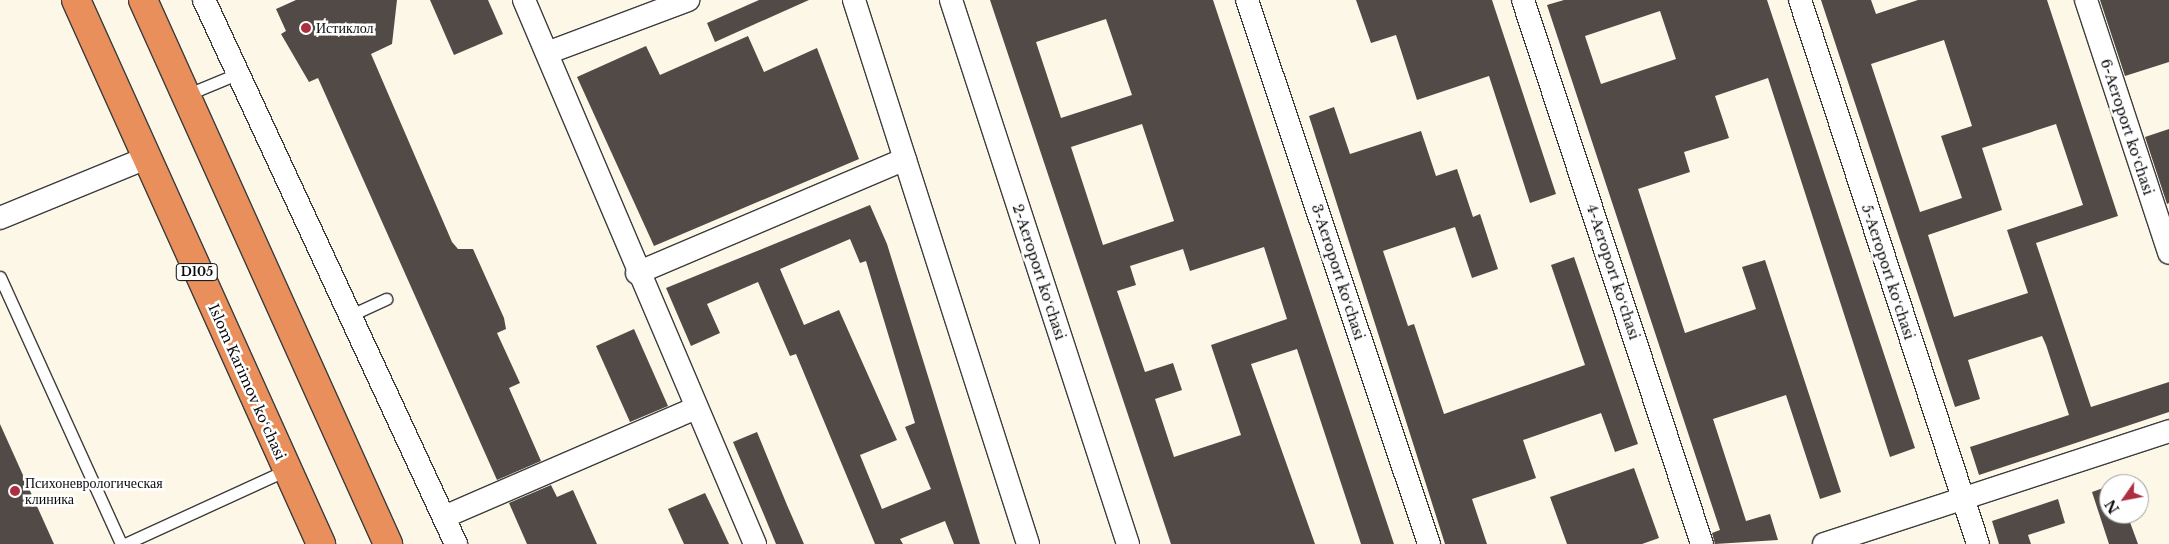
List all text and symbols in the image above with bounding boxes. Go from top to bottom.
place label: Истиклол [316,20,374,36]
marker: Истиклол [300,22,312,34]
street label: 6-Aeroport koʻchasi [2097,57,2157,197]
street label: 2-Aeroport koʻchasi [1009,202,1069,342]
street label: 3-Aeroport koʻchasi [1308,202,1368,342]
street label: 4-Aeroport koʻchasi [1583,202,1643,342]
street label: 5-Aeroport koʻchasi [1858,202,1918,342]
road number: D105 [176,262,218,282]
street label: Islom Karimov koʻchasi [205,301,289,463]
north arrow [2099,474,2149,524]
place label: Психоневрологическая клиника [25,475,163,508]
marker: Психоневрологическая клиника [9,485,21,497]
text: N [2101,496,2123,517]

